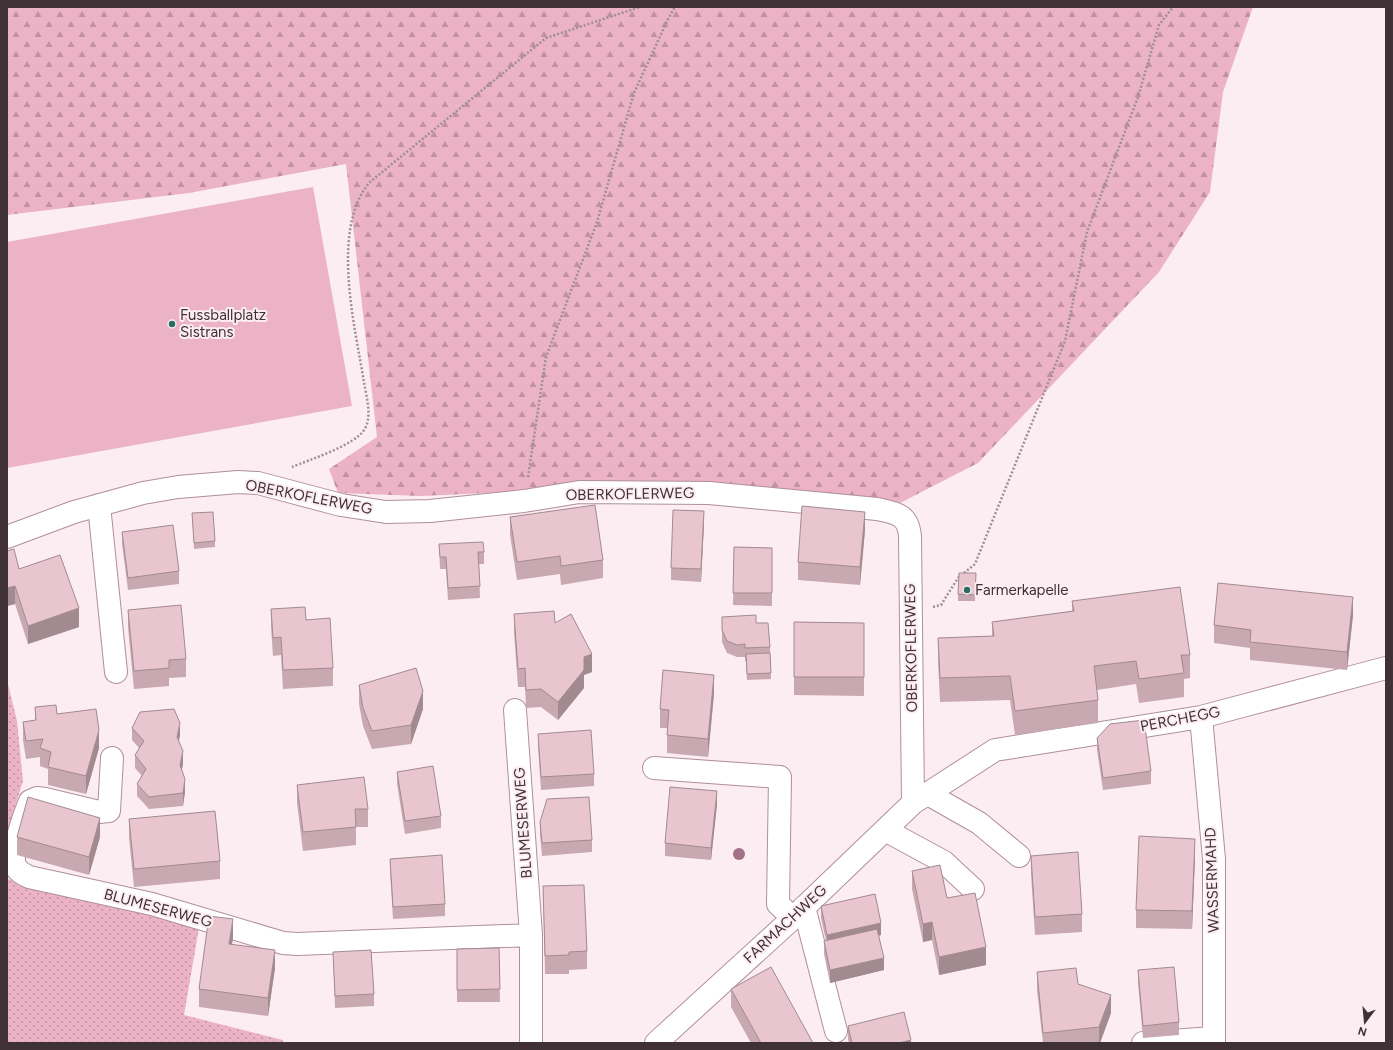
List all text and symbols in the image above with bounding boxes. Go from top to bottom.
place label: Fussballplatz Sistrans [180,306,266,341]
marker: Fussballplatz Sistrans [167,319,177,329]
street label: OBERKOFLERWEG [244,476,374,518]
street label: OBERKOFLERWEG [565,484,695,504]
place label: Farmerkapelle [975,581,1068,599]
street label: OBERKOFLERWEG [901,583,921,713]
marker: Farmerkapelle [962,585,972,595]
street label: PERCHEGG [1139,702,1221,736]
street label: BLUMESERWEG [510,767,536,879]
street label: WASSERMAHD [1201,827,1223,933]
street label: FARMACHWEG [740,881,830,967]
street label: BLUMESERWEG [102,885,214,931]
north arrow [1345,1002,1385,1042]
text: N [1356,1024,1368,1039]

